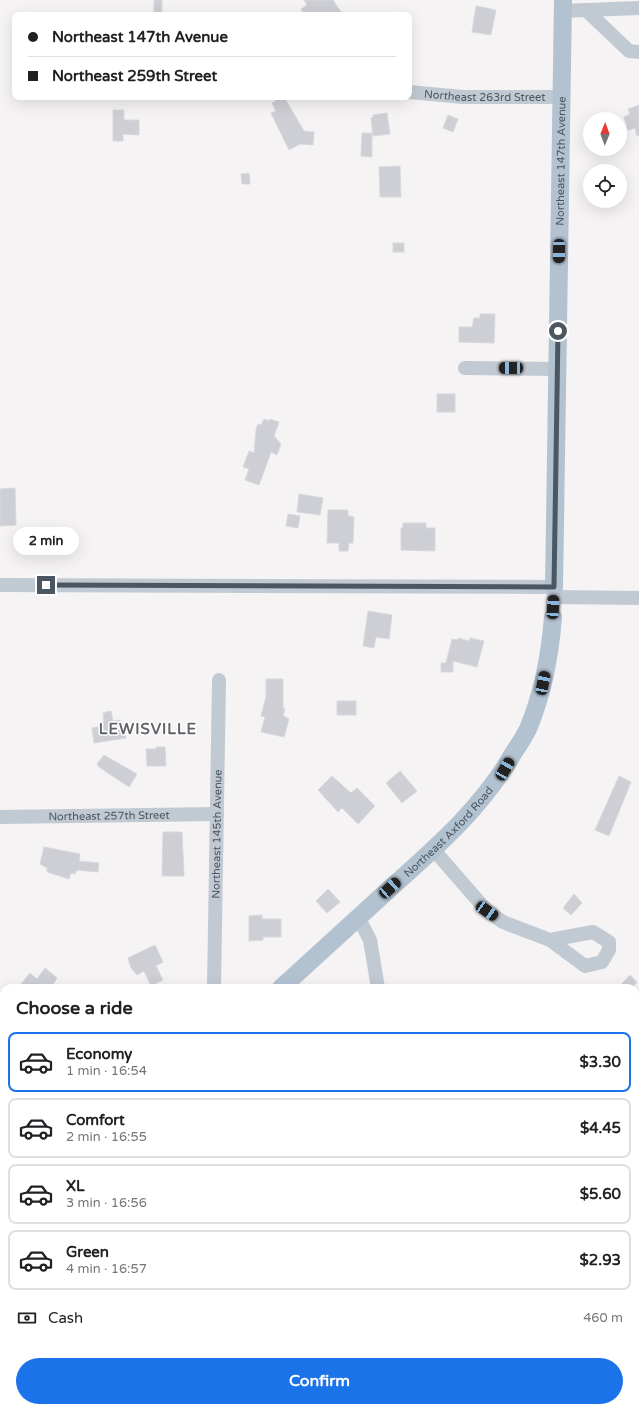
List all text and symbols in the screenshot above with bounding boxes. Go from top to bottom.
text: Northeast 147th Avenue [52,28,228,46]
text: Northeast 259th Street [52,67,217,85]
street label: Northeast 263rd Street [424,87,545,104]
street label: Northeast 147th Avenue [553,96,568,226]
north arrow [583,112,627,156]
map controls [583,112,627,208]
button: locate [583,164,627,208]
car [553,239,565,263]
route start [549,322,567,340]
car [499,362,523,374]
callout: 2 min [13,527,79,555]
text: 2 min [29,533,63,549]
route end [37,576,55,594]
car [546,595,560,619]
car [535,670,551,696]
district label: LEWISVILLE [99,720,197,738]
car [494,756,516,782]
street label: Northeast 145th Avenue [209,769,224,899]
street label: Northeast Axford Road [401,784,495,880]
street label: Northeast 257th Street [48,808,170,823]
car [377,876,403,900]
car [474,899,500,923]
text: Choose a ride [16,997,133,1019]
icon: car [18,1044,54,1080]
text: Economy [66,1045,132,1063]
text: $3.30 [580,1053,621,1071]
text: 1 min · 16:54 [66,1063,147,1079]
icon: car [18,1110,54,1146]
text: Comfort [66,1111,125,1129]
text: $4.45 [580,1119,621,1137]
text: 2 min · 16:55 [66,1129,147,1145]
icon: car [18,1176,54,1212]
text: XL [66,1177,85,1195]
text: $5.60 [580,1185,621,1203]
text: 3 min · 16:56 [66,1195,147,1211]
icon: car [18,1242,54,1278]
text: Green [66,1243,109,1261]
text: $2.93 [580,1251,621,1269]
text: 4 min · 16:57 [66,1261,147,1277]
icon: cash [16,1307,38,1329]
text: Cash [48,1309,83,1327]
text: 460 m [583,1310,623,1326]
button: Confirm [16,1358,623,1404]

